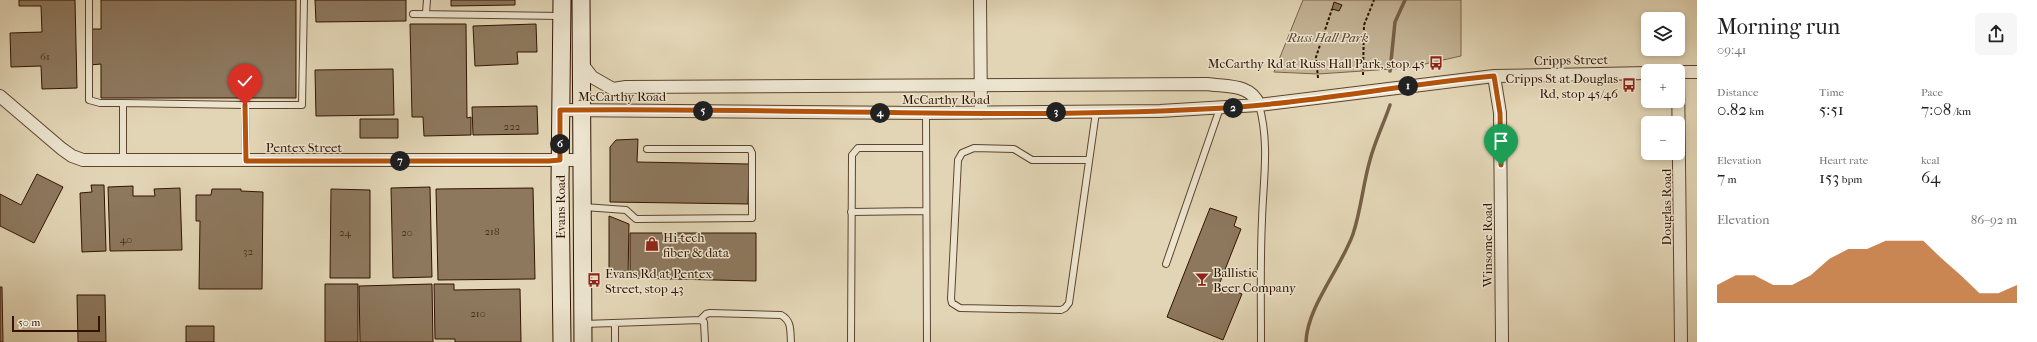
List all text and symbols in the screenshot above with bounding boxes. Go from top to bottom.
map controls [1641,12,1685,160]
button: layers [1641,12,1685,56]
button: share [1975,13,2017,55]
text: Morning run [1717,14,1840,40]
park label: Russ Hall Park [1287,30,1369,45]
text: 09:41 [1717,42,1746,57]
house number: 61 [40,50,50,63]
street label: Cripps Street [1534,52,1609,68]
bus stop icon: McCarthy Rd at Russ Hall Park, stop 45 [1428,55,1444,71]
place label: McCarthy Rd at Russ Hall Park, stop 45 [1208,56,1425,71]
pin [228,64,262,105]
button: + [1641,64,1685,108]
icon: check [234,70,256,92]
place label: Cripps St at Douglas Rd, stop 45/46 [1506,71,1619,101]
pin: 1 [1398,76,1418,96]
bus stop icon: Cripps St at Douglas Rd, stop 45/46 [1621,77,1637,93]
text: 1 [1406,79,1410,92]
text: Distance [1717,86,1758,99]
text: Time [1819,86,1844,99]
text: Pace [1921,86,1943,99]
street label: McCarthy Road [578,89,667,104]
street label: McCarthy Road [902,92,991,107]
pin: 2 [1223,98,1243,118]
text: 0.82 [1717,99,1747,119]
text: 5:51 [1819,99,1844,119]
text: 7:08 [1921,99,1951,119]
pin: 5 [693,101,713,121]
text: 2 [1230,101,1236,114]
pin: 3 [1046,102,1066,122]
pin: 4 [870,103,890,123]
text: 5 [701,104,705,117]
text: 3 [1054,105,1058,118]
text: km [1747,105,1764,118]
text: /km [1951,105,1971,118]
text: 4 [877,106,883,119]
button: − [1641,116,1685,160]
house number: 222 [504,120,521,133]
pin [1484,124,1518,165]
icon: arrive [1490,130,1512,152]
pin: 6 [550,134,570,154]
text: 6 [557,137,563,150]
street label: Pentex Street [266,140,342,155]
pin: 7 [390,151,410,171]
text: 7 [397,154,403,167]
text: Elevation [1717,154,1761,167]
text: Heart rate [1819,154,1868,167]
text: kcal [1921,154,1940,167]
text: 7 [1717,167,1725,187]
text: 153 [1819,167,1839,187]
text: 64 [1921,167,1940,187]
street label: Douglas Road [1659,168,1674,245]
text: m [1725,173,1737,186]
text: bpm [1839,173,1863,186]
street label: Evans Road [553,174,568,239]
street label: Winsome Road [1480,202,1495,288]
text: Elevation [1717,212,1770,227]
text: 86–92 m [1971,212,2017,227]
house number: 218 [484,225,500,238]
house number: 24 [339,226,352,239]
house number: 20 [401,226,413,239]
place label: Hi-tech fiber & data [663,230,730,260]
house number: 40 [120,233,132,246]
shop icon: Hi-tech fiber & data [644,236,660,252]
house number: 32 [243,245,253,258]
place label: Ballistic Beer Company [1213,265,1297,295]
place label: Evans Rd at Pentex Street, stop 43 [605,266,712,296]
bar icon: Ballistic Beer Company [1194,271,1210,287]
bus stop icon: Evans Rd at Pentex Street, stop 43 [586,272,602,288]
house number: 210 [470,307,486,320]
scale bar [12,314,100,333]
text: 50 m [18,316,40,329]

